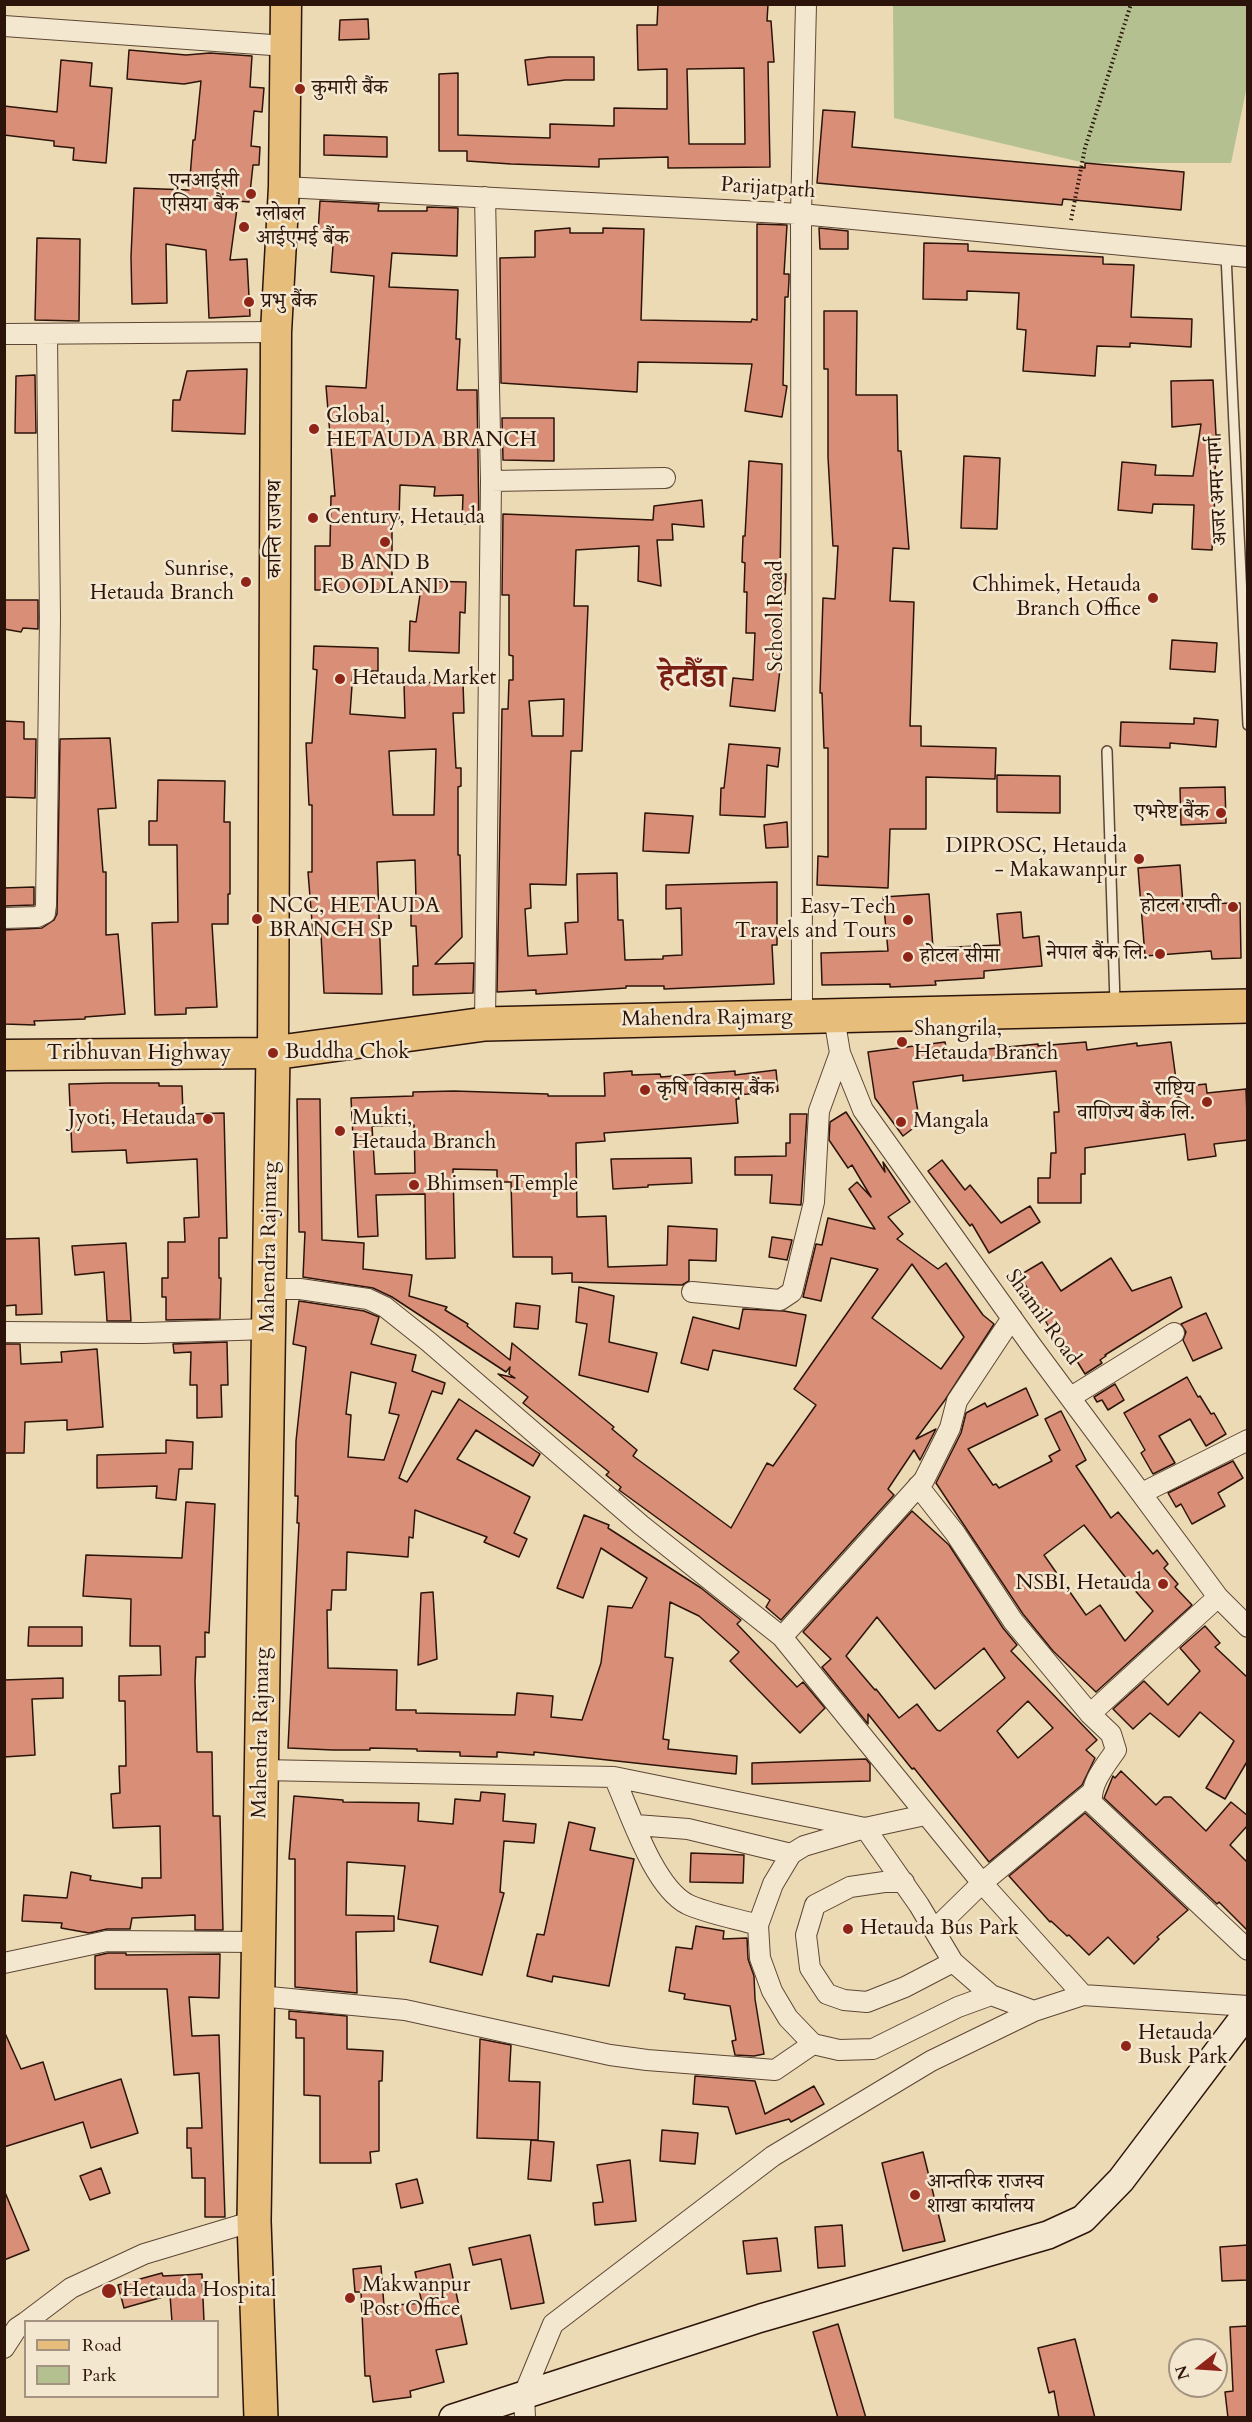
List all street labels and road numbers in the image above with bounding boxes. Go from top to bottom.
street label: Parijatpath [720,173,816,205]
street label: अजर अमर मार्ग [1204,436,1234,546]
street label: कान्ति राजपथ [263,480,289,578]
street label: School Road [764,560,790,672]
street label: Mahendra Rajmarg [621,1005,793,1033]
street label: Tribhuvan Highway [47,1041,231,1067]
street label: Mahendra Rajmarg [256,1161,284,1333]
street label: Shamil Road [999,1265,1085,1371]
street label: Mahendra Rajmarg [248,1647,276,1819]

